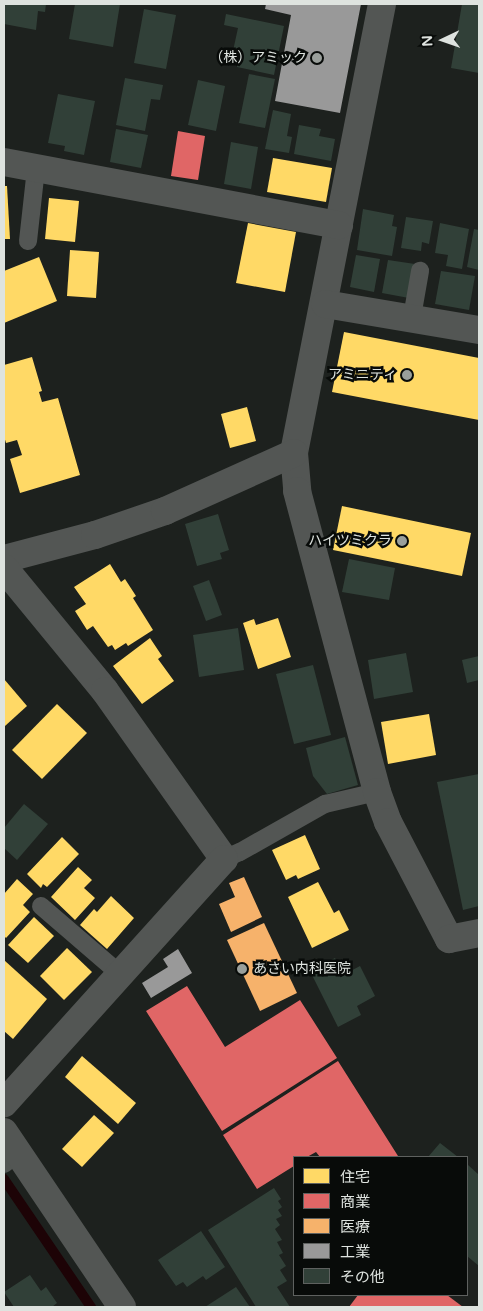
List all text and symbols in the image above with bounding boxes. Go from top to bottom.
north arrow [418,15,468,65]
text: N [419,35,436,47]
place label: （株）アミック [209,50,307,66]
marker: （株）アミック [311,52,323,64]
place label: アミニティ [327,367,397,383]
marker: アミニティ [401,369,413,381]
place label: ハイツミクラ [308,533,392,549]
marker: ハイツミクラ [396,535,408,547]
place label: あさい内科医院 [253,961,351,977]
marker: あさい内科医院 [235,962,249,976]
legend [293,1156,468,1296]
text: 住宅 [340,1168,370,1186]
text: 商業 [340,1193,370,1211]
text: 医療 [340,1218,370,1236]
text: 工業 [340,1243,370,1261]
text: その他 [340,1268,385,1286]

